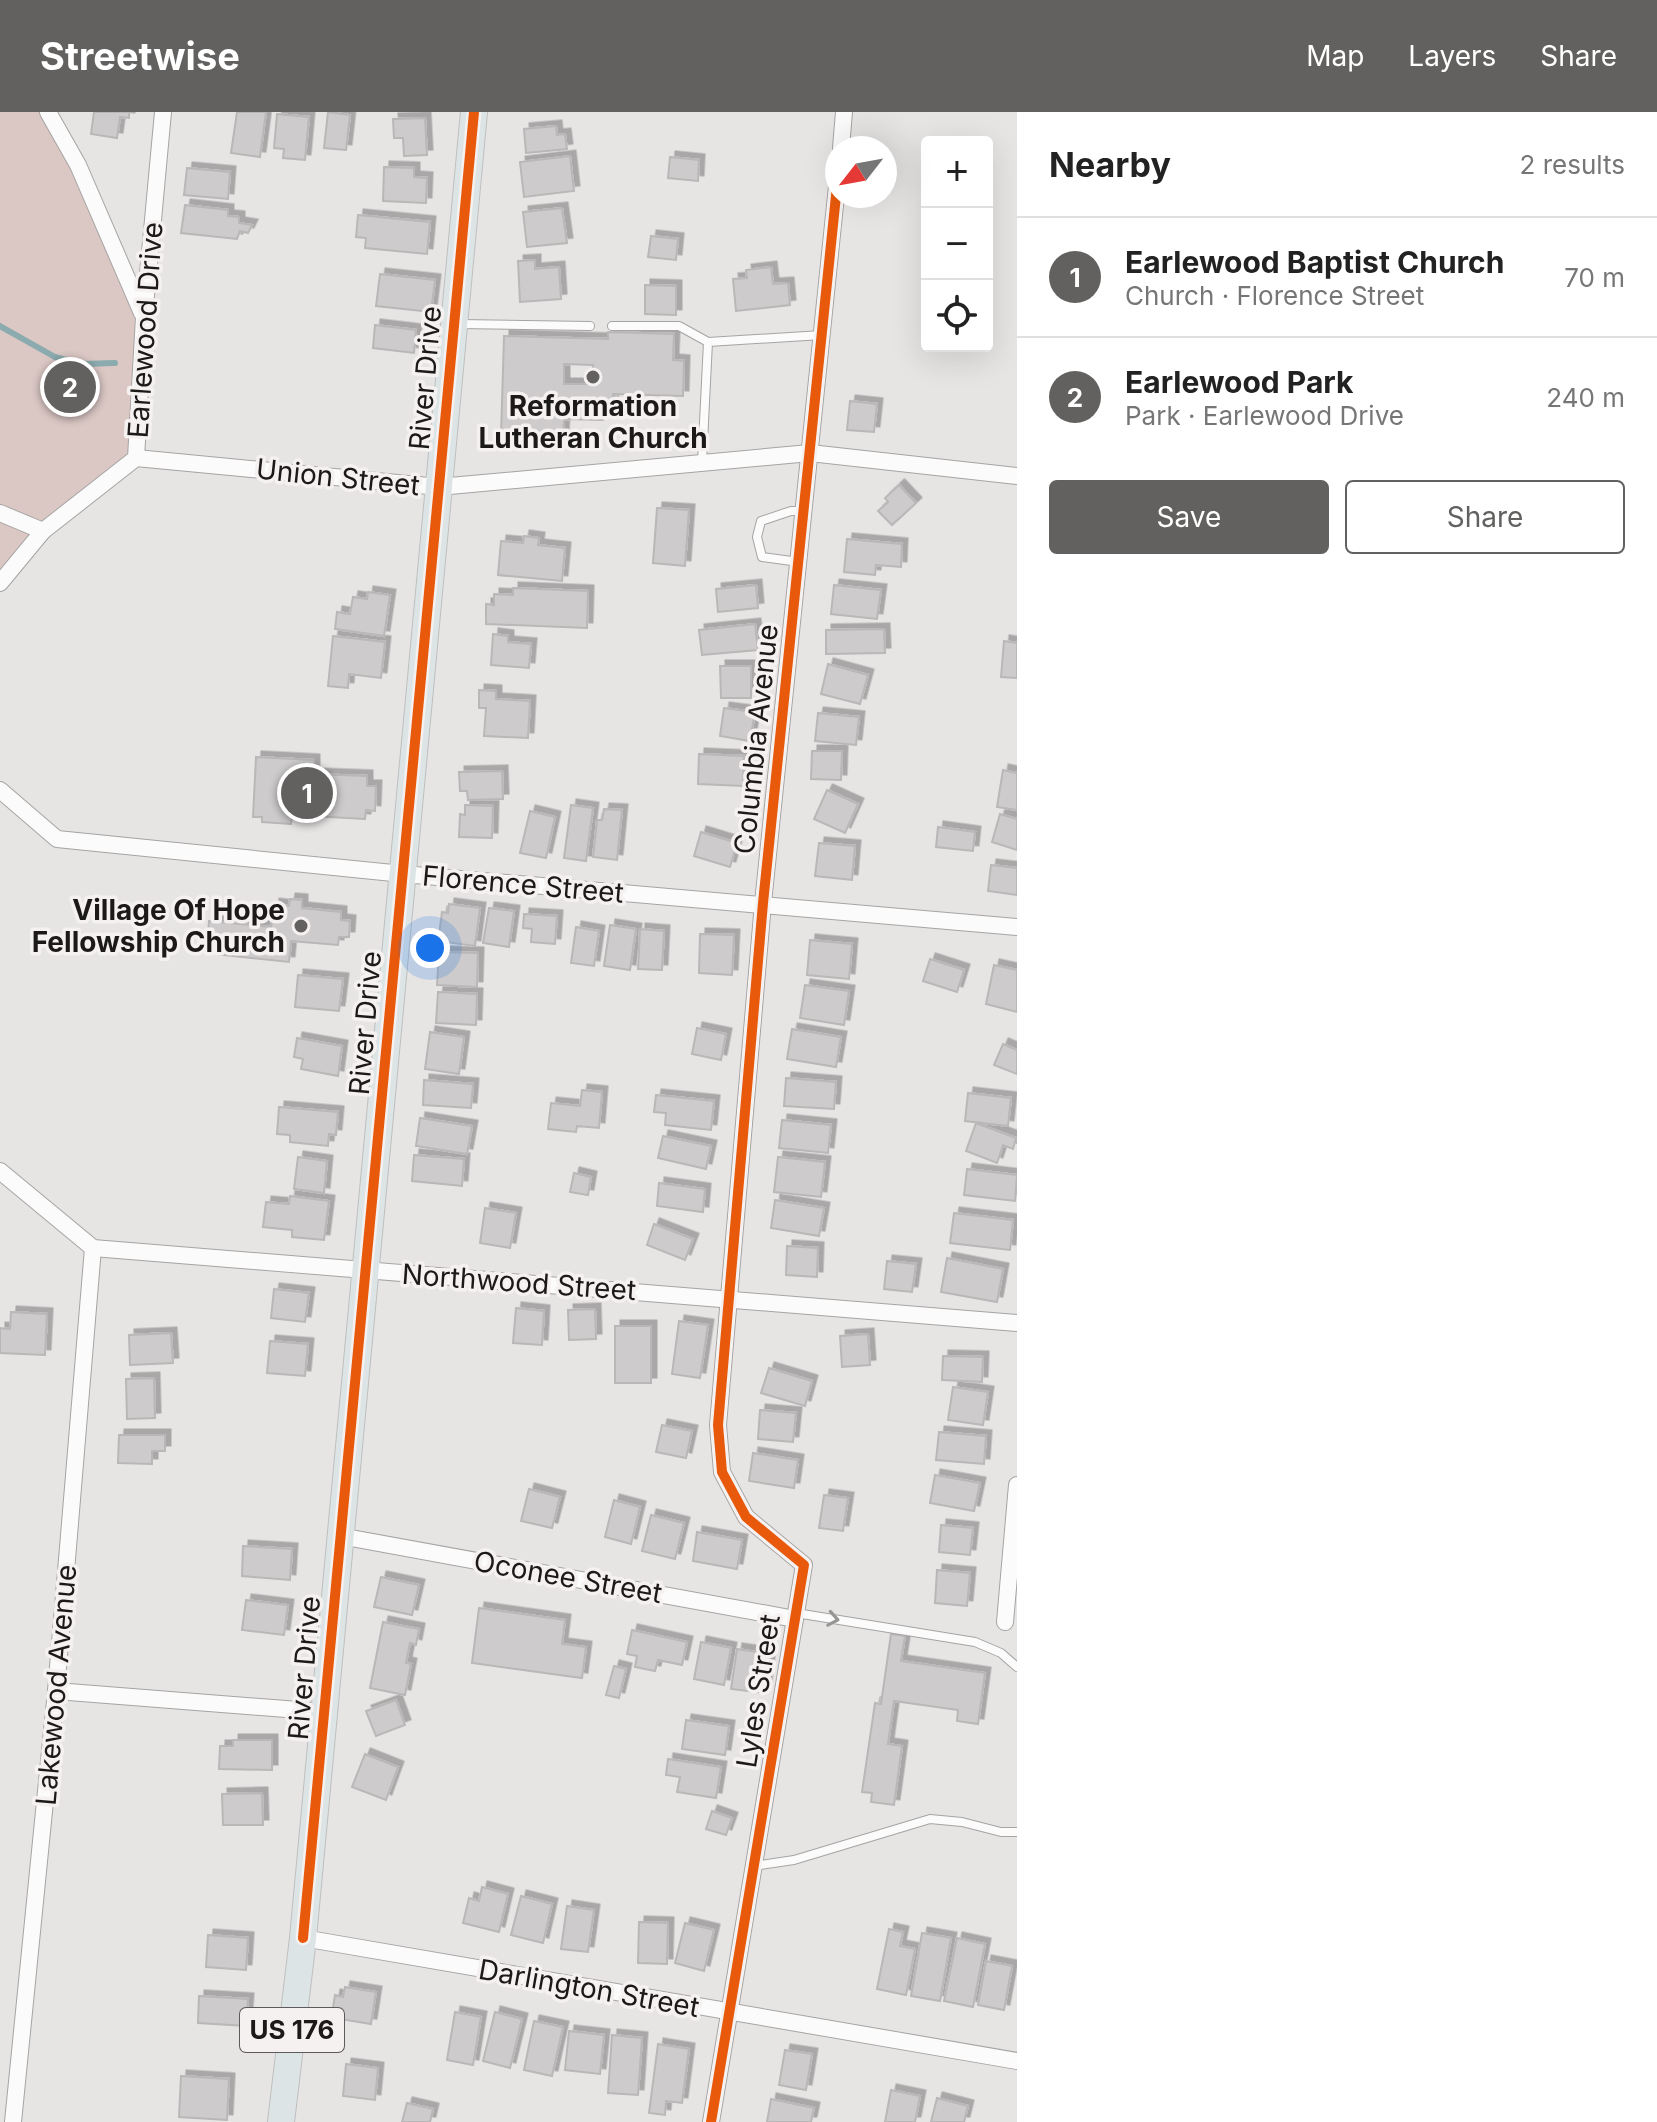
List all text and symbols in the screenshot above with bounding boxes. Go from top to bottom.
text: Streetwise [40,33,240,79]
text: Map [1306,39,1364,73]
text: Layers [1408,39,1496,73]
text: Share [1540,39,1617,73]
north arrow [825,136,897,208]
map controls [921,136,993,352]
button: + [921,136,993,208]
text: Nearby [1049,144,1171,185]
text: 2 results [1520,149,1625,180]
button: − [921,208,993,280]
street label: Earlewood Drive [120,221,170,439]
text: Earlewood Baptist Church [1125,244,1504,280]
text: 1 [1069,262,1081,293]
text: 70 m [1564,262,1625,293]
button: locate [921,280,993,352]
text: Church · Florence Street [1125,280,1424,311]
street label: River Drive [402,305,448,451]
pin: 2 [44,357,96,417]
text: Earlewood Park [1125,364,1353,400]
marker: Reformation Lutheran Church [584,368,602,386]
text: 2 [1067,382,1083,413]
text: 240 m [1546,382,1625,413]
place label: Reformation Lutheran Church [478,389,708,455]
text: Park · Earlewood Drive [1125,400,1404,431]
street label: Union Street [254,452,422,502]
button: Save [1049,480,1329,554]
button: Share [1345,480,1625,554]
street label: Columbia Avenue [727,622,785,856]
pin: 1 [281,763,333,823]
street label: Florence Street [421,858,625,910]
place label: Village Of Hope Fellowship Church [32,893,285,959]
marker: Village Of Hope Fellowship Church [292,917,310,935]
your location [410,928,450,968]
street label: River Drive [342,950,388,1096]
street label: Northwood Street [401,1257,637,1307]
street label: Oconee Street [471,1544,665,1610]
street label: Lakewood Avenue [29,1563,83,1807]
street label: River Drive [281,1595,327,1741]
one-way arrow [826,1610,839,1627]
street label: Lyles Street [729,1612,787,1770]
street label: Darlington Street [476,1952,702,2024]
road number: US 176 [240,2008,344,2052]

